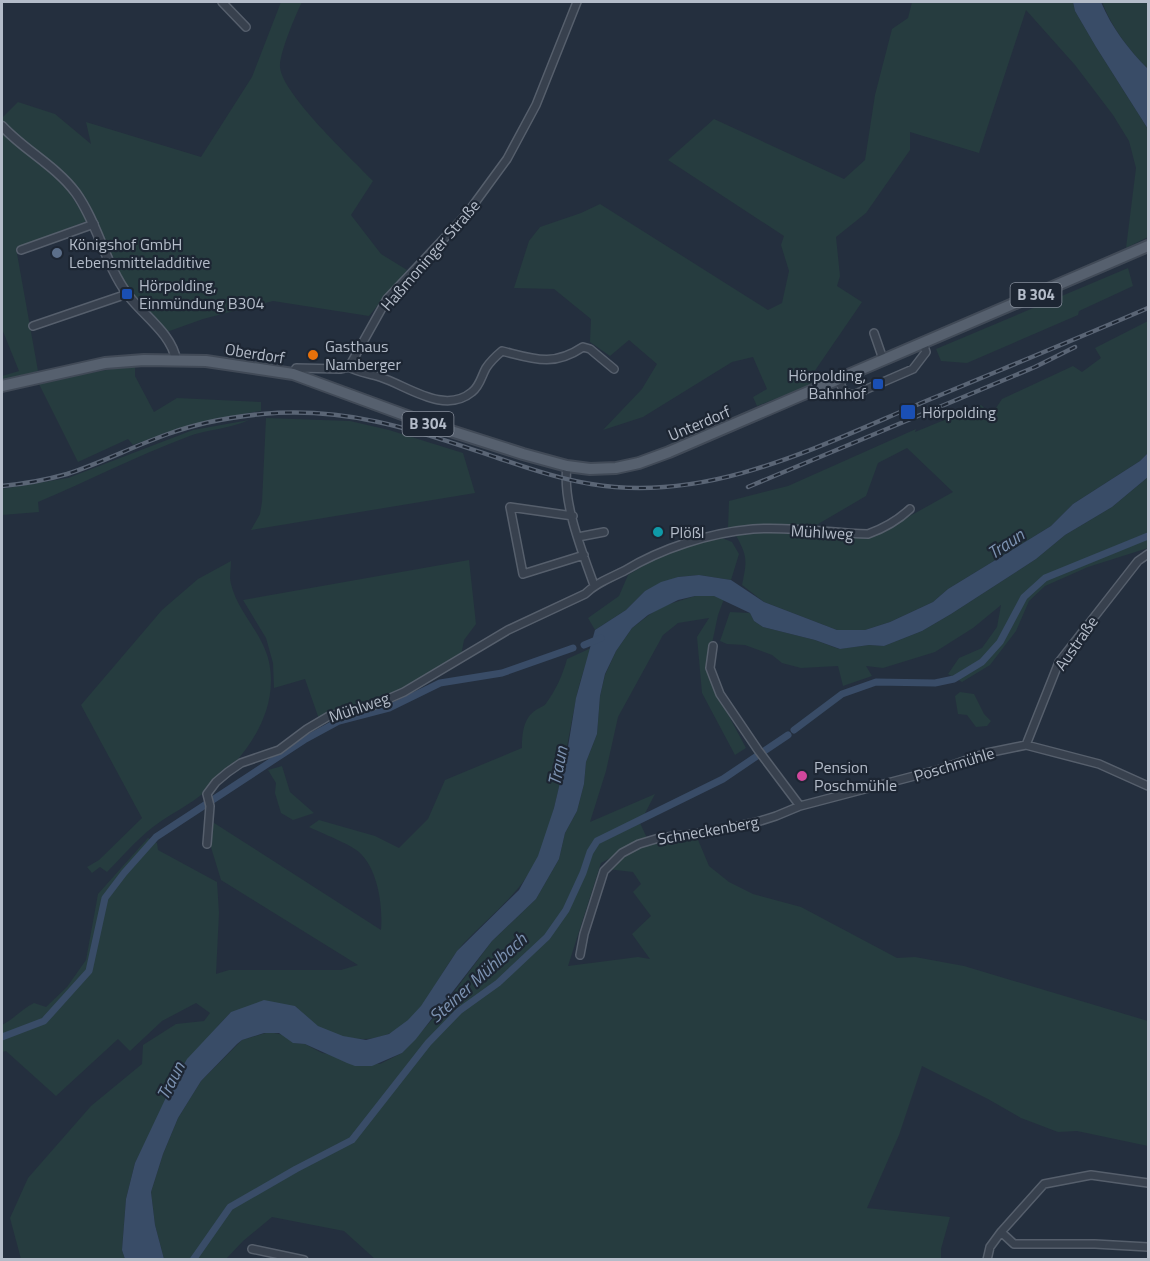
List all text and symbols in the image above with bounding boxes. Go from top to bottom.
street label: Haßmoninger Straße [375,194,485,316]
place label: Königshof GmbH Lebensmitteladditive [69,232,210,274]
marker: Königshof GmbH Lebensmitteladditive [50,246,64,260]
place label: Hörpolding, Einmündung B304 [139,273,264,315]
road number: B 304 [1010,283,1062,307]
marker: Hörpolding, Einmündung B304 [120,287,134,301]
place label: Gasthaus Namberger [325,334,401,376]
street label: Oberdorf [223,336,287,370]
marker: Gasthaus Namberger [306,348,320,362]
place label: Hörpolding, Bahnhof [788,363,867,405]
marker: Hörpolding, Bahnhof [871,377,885,391]
street label: Unterdorf [664,399,735,447]
place label: Hörpolding [922,400,996,424]
marker: Hörpolding [899,403,917,421]
road number: B 304 [402,412,454,436]
street label: Mühlweg [790,518,854,546]
place label: Plößl [670,520,705,544]
water label: Traun [982,521,1031,566]
marker: Plößl [651,525,665,539]
street label: Austraße [1048,611,1104,675]
street label: Mühlweg [325,685,393,729]
street label: Poschmühle [911,740,997,788]
water label: Traun [540,743,575,788]
place label: Pension Poschmühle [814,755,897,797]
marker: Pension Poschmühle [795,769,809,783]
street label: Schneckenberg [656,809,760,851]
water label: Steiner Mühlbach [423,926,533,1029]
water label: Traun [150,1056,192,1105]

